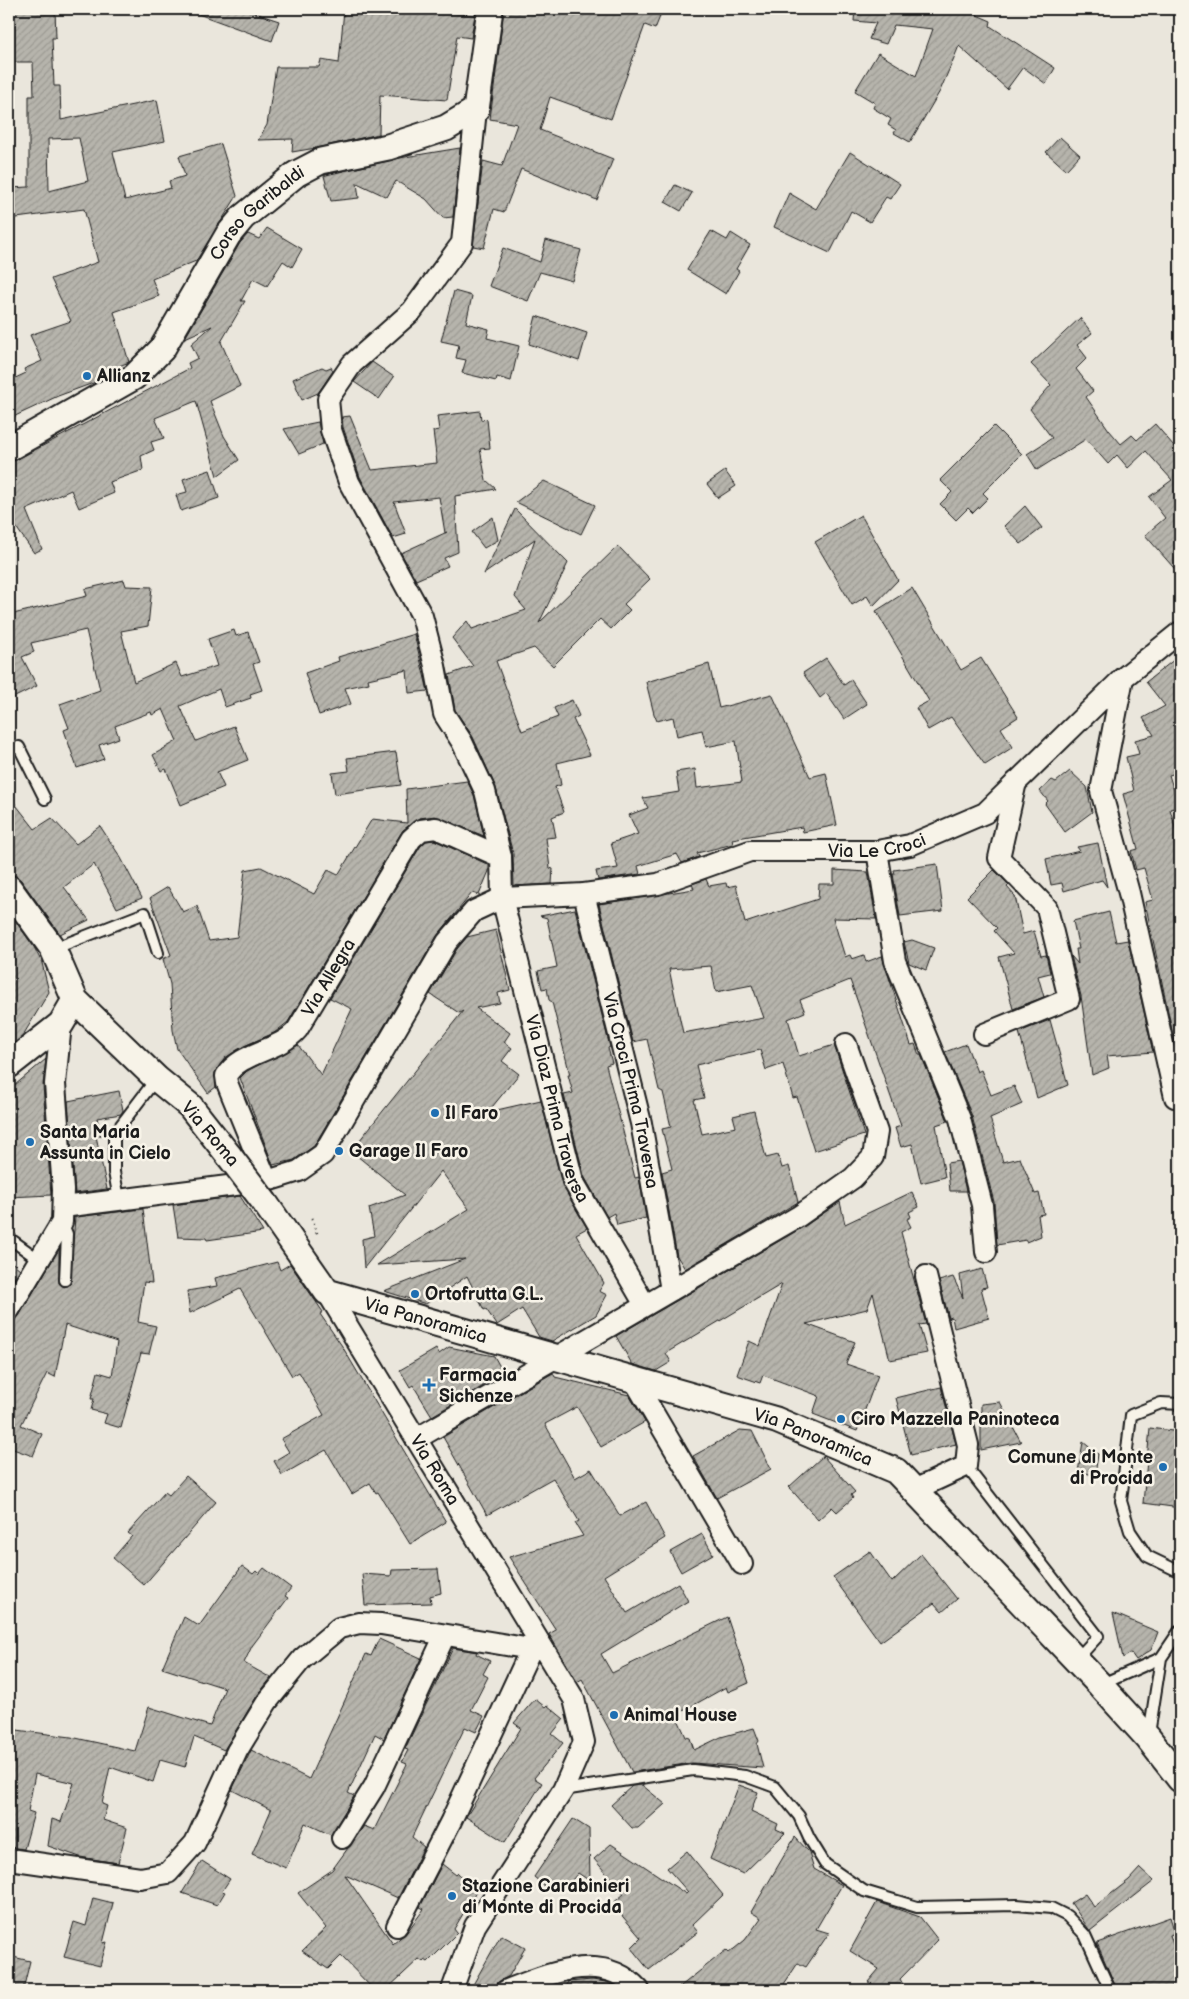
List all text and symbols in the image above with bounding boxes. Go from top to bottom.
street label: Corso Garibaldi [205,161,308,264]
place label: Allianz [96,366,151,387]
marker: Allianz [81,370,93,382]
street label: Via Le Croci [828,829,929,862]
street label: Via Allegra [297,935,360,1020]
street label: Via Croci Prima Traversa [598,990,663,1190]
street label: Via Diaz Prima Traversa [521,1013,594,1206]
street label: Via Roma [177,1097,243,1171]
place label: Il Faro [445,1103,498,1124]
marker: Il Faro [429,1107,441,1119]
place label: Santa Maria Assunta in Cielo [39,1122,171,1164]
marker: Santa Maria Assunta in Cielo [24,1136,36,1148]
place label: Garage Il Faro [349,1141,468,1162]
marker: Garage Il Faro [333,1145,345,1157]
place label: Ortofrutta G.L. [425,1284,543,1305]
marker: Ortofrutta G.L. [409,1288,421,1300]
street label: Via Panoramica [362,1293,489,1348]
place label: Farmacia Sichenze [439,1365,517,1407]
marker: Farmacia Sichenze [423,1379,435,1391]
street label: Via Panoramica [751,1404,876,1470]
place label: Ciro Mazzella Paninoteca [851,1409,1060,1430]
marker: Ciro Mazzella Paninoteca [835,1413,847,1425]
street label: Via Roma [406,1431,464,1509]
place label: Comune di Monte di Procida [1008,1447,1153,1489]
marker: Comune di Monte di Procida [1157,1461,1169,1473]
place label: Animal House [623,1705,737,1726]
marker: Animal House [608,1709,620,1721]
place label: Stazione Carabinieri di Monte di Procida [462,1876,629,1918]
marker: Stazione Carabinieri di Monte di Procida [446,1890,458,1902]

